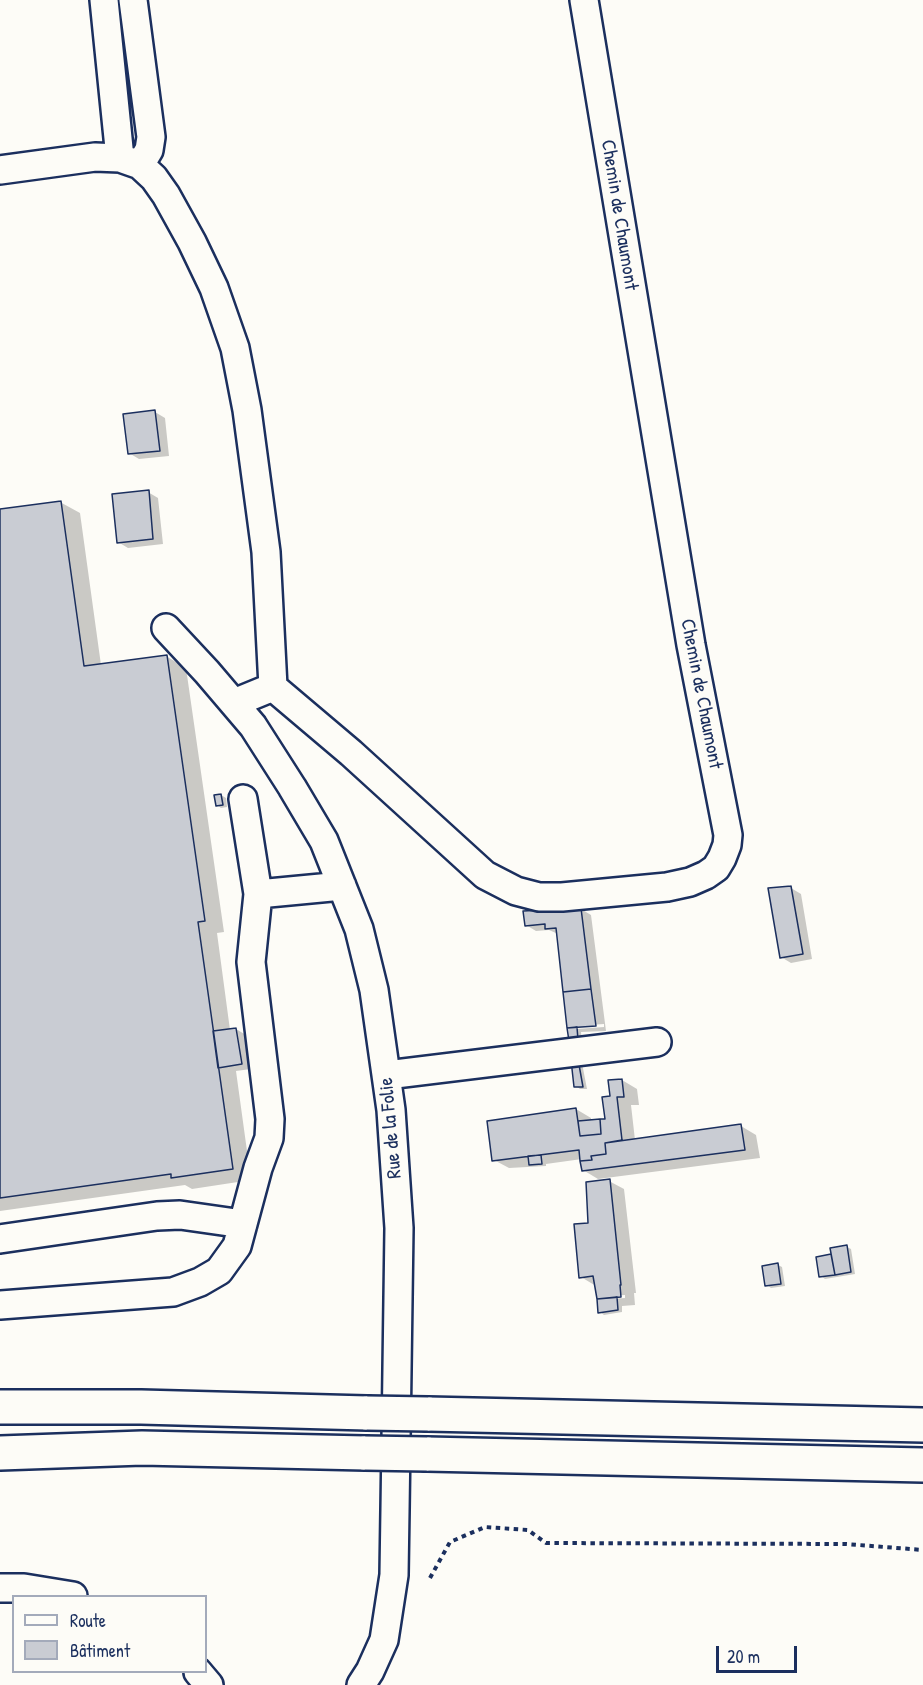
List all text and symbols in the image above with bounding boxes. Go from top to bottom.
street label: Chemin de Chaumont [595,138,643,292]
street label: Chemin de Chaumont [675,617,727,771]
street label: Rue de la Folie [375,1077,407,1179]
legend [12,1595,207,1673]
text: Route [70,1608,106,1633]
scale bar [719,1634,800,1672]
text: Bâtiment [70,1638,130,1663]
text: 20 m [727,1644,760,1669]

